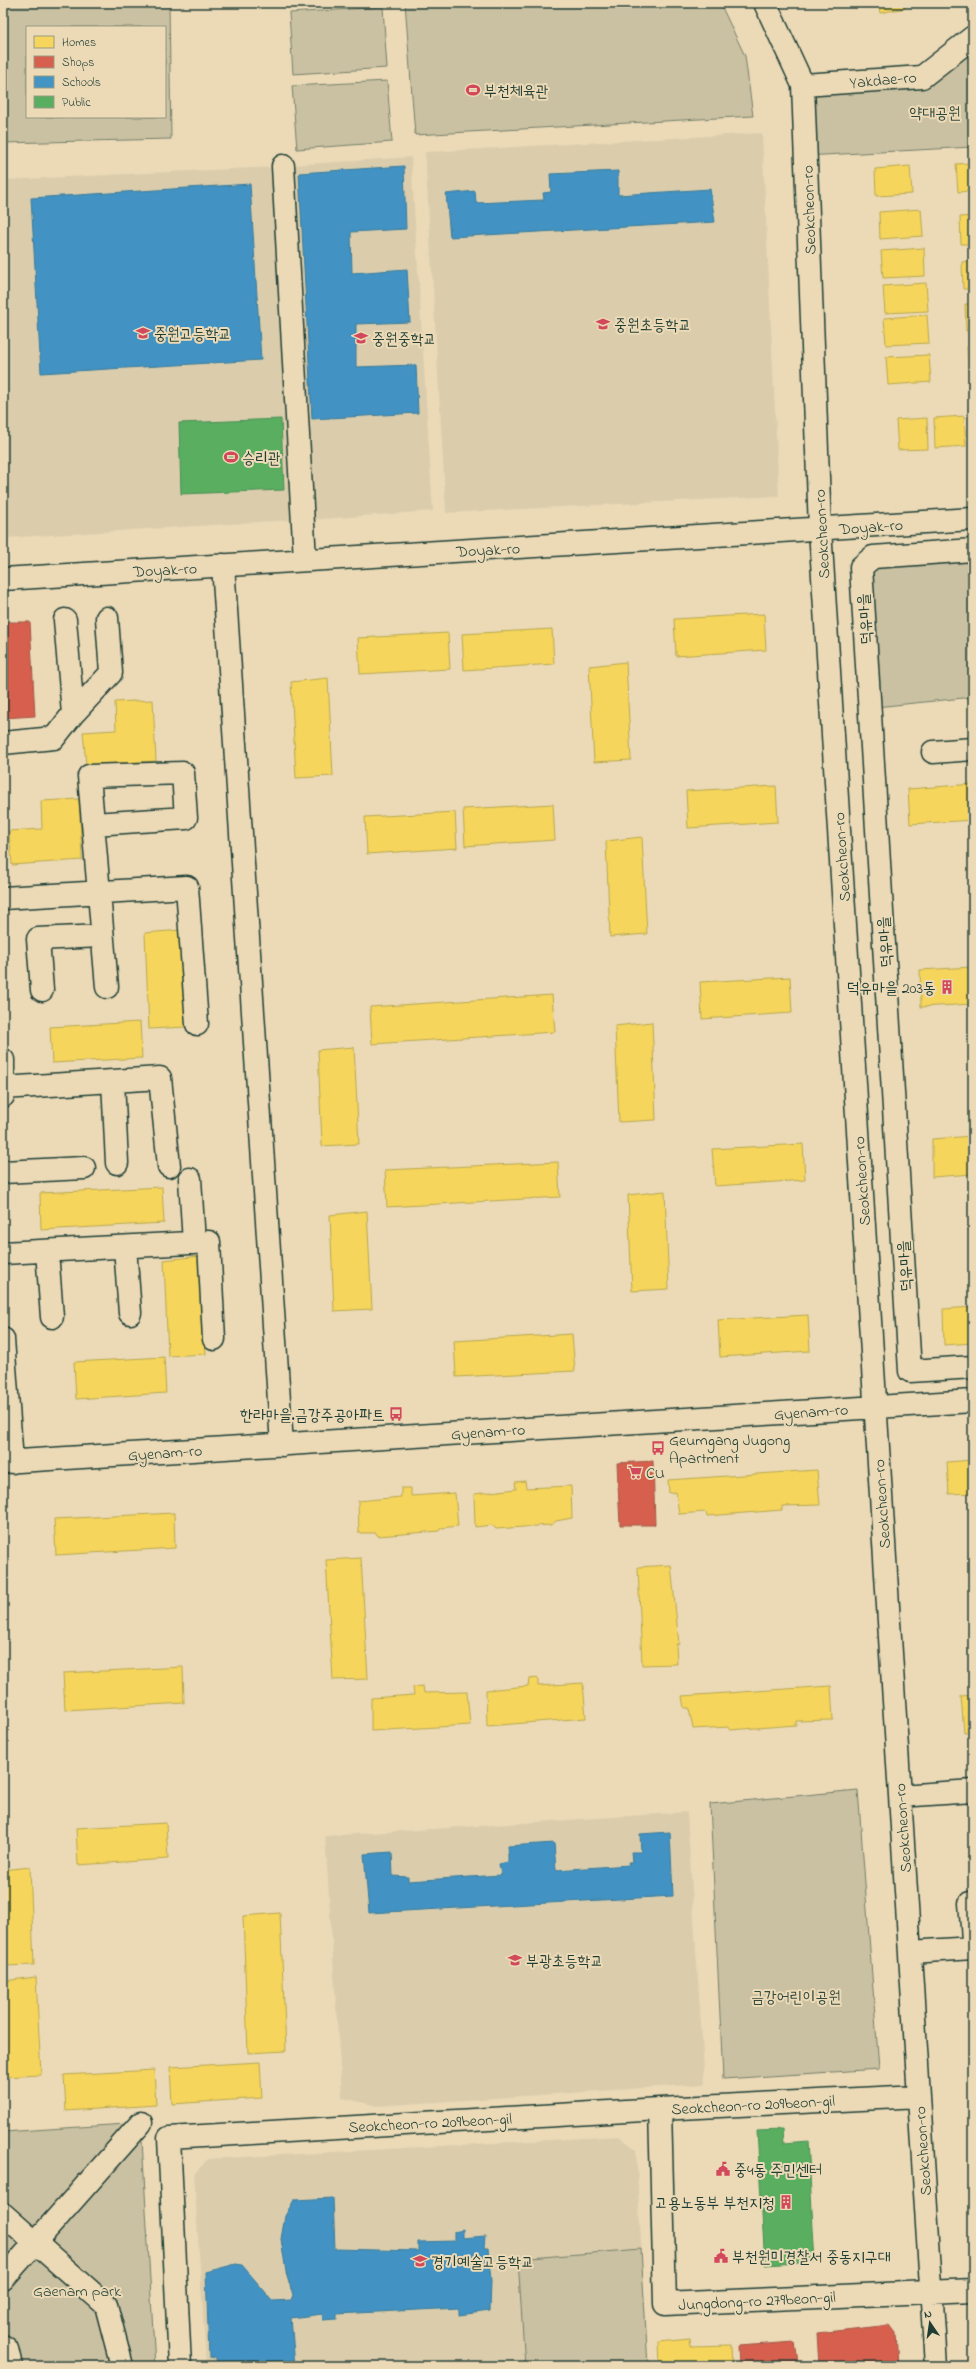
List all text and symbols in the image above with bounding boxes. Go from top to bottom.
legend [26,26,166,118]
text: Homes [62,34,96,52]
text: Shops [62,54,94,72]
street label: Yakdae-ro [849,66,918,96]
text: Schools [62,74,101,92]
place label: 부천체육관 [484,80,549,104]
sports icon: 부천체육관 [465,82,481,98]
text: Public [62,94,91,112]
park label: 약대공원 [909,102,961,126]
street label: Seokcheon-ro [796,165,824,255]
place label: 중원초등학교 [614,314,691,338]
school or university icon: 중원초등학교 [595,316,611,332]
place label: 중원고등학교 [154,323,231,347]
school or university icon: 중원고등학교 [135,325,151,341]
place label: 중원중학교 [372,328,436,352]
school or university icon: 중원중학교 [353,330,369,346]
place label: 승리관 [242,447,281,471]
sports icon: 승리관 [223,449,239,465]
street label: Seokcheon-ro [809,489,837,579]
street label: Doyak-ro [837,514,904,542]
street label: Doyak-ro [455,537,521,565]
street label: Doyak-ro [132,557,198,585]
street label: 덕유마을 [852,592,880,645]
street label: Seokcheon-ro [828,811,858,902]
street label: 덕유마을 [872,915,900,968]
place label: 덕유마을 203동 [846,977,936,1001]
building icon: 덕유마을 203동 [939,979,955,995]
street label: Seokcheon-ro [848,1135,878,1226]
street label: 덕유마을 [892,1239,920,1292]
street label: Gyenam-ro [773,1398,849,1428]
place label: 한라마을.금강주공아파트 [240,1404,385,1428]
bus stop icon: 한라마을.금강주공아파트 [388,1406,404,1422]
street label: Gyenam-ro [450,1418,526,1448]
place label: Geumgang Jugong Apartment [669,1429,790,1471]
street label: Gyenam-ro [127,1439,203,1469]
bus stop icon: Geumgang Jugong Apartment [650,1440,666,1456]
street label: Seokcheon-ro [868,1458,898,1549]
place label: CU [646,1462,665,1486]
supermarket icon: CU [627,1464,643,1480]
street label: Seokcheon-ro [889,1782,919,1873]
place label: 부광초등학교 [526,1950,603,1974]
school or university icon: 부광초등학교 [507,1952,523,1968]
park label: 금강어린이공원 [751,1986,841,2010]
street label: Seokcheon-ro 209beon-gil [671,2090,836,2122]
street label: Seokcheon-ro [909,2105,939,2196]
street label: Seokcheon-ro 209beon-gil [348,2108,513,2140]
place label: 중4동 주민센터 [734,2159,822,2183]
public building icon: 중4동 주민센터 [715,2161,731,2177]
place label: 고용노동부 부천지청 [655,2192,775,2216]
building icon: 고용노동부 부천지청 [778,2194,794,2210]
place label: 부천원미경찰서 중동지구대 [732,2246,891,2270]
public building icon: 부천원미경찰서 중동지구대 [713,2248,729,2264]
place label: 경기예술고등학교 [431,2251,534,2275]
school or university icon: 경기예술고등학교 [412,2253,428,2269]
park label: Gaenam park [33,2280,122,2304]
street label: Jungdong-ro 279beon-gil [678,2286,837,2318]
north arrow [910,2303,950,2343]
text: N [923,2306,933,2323]

